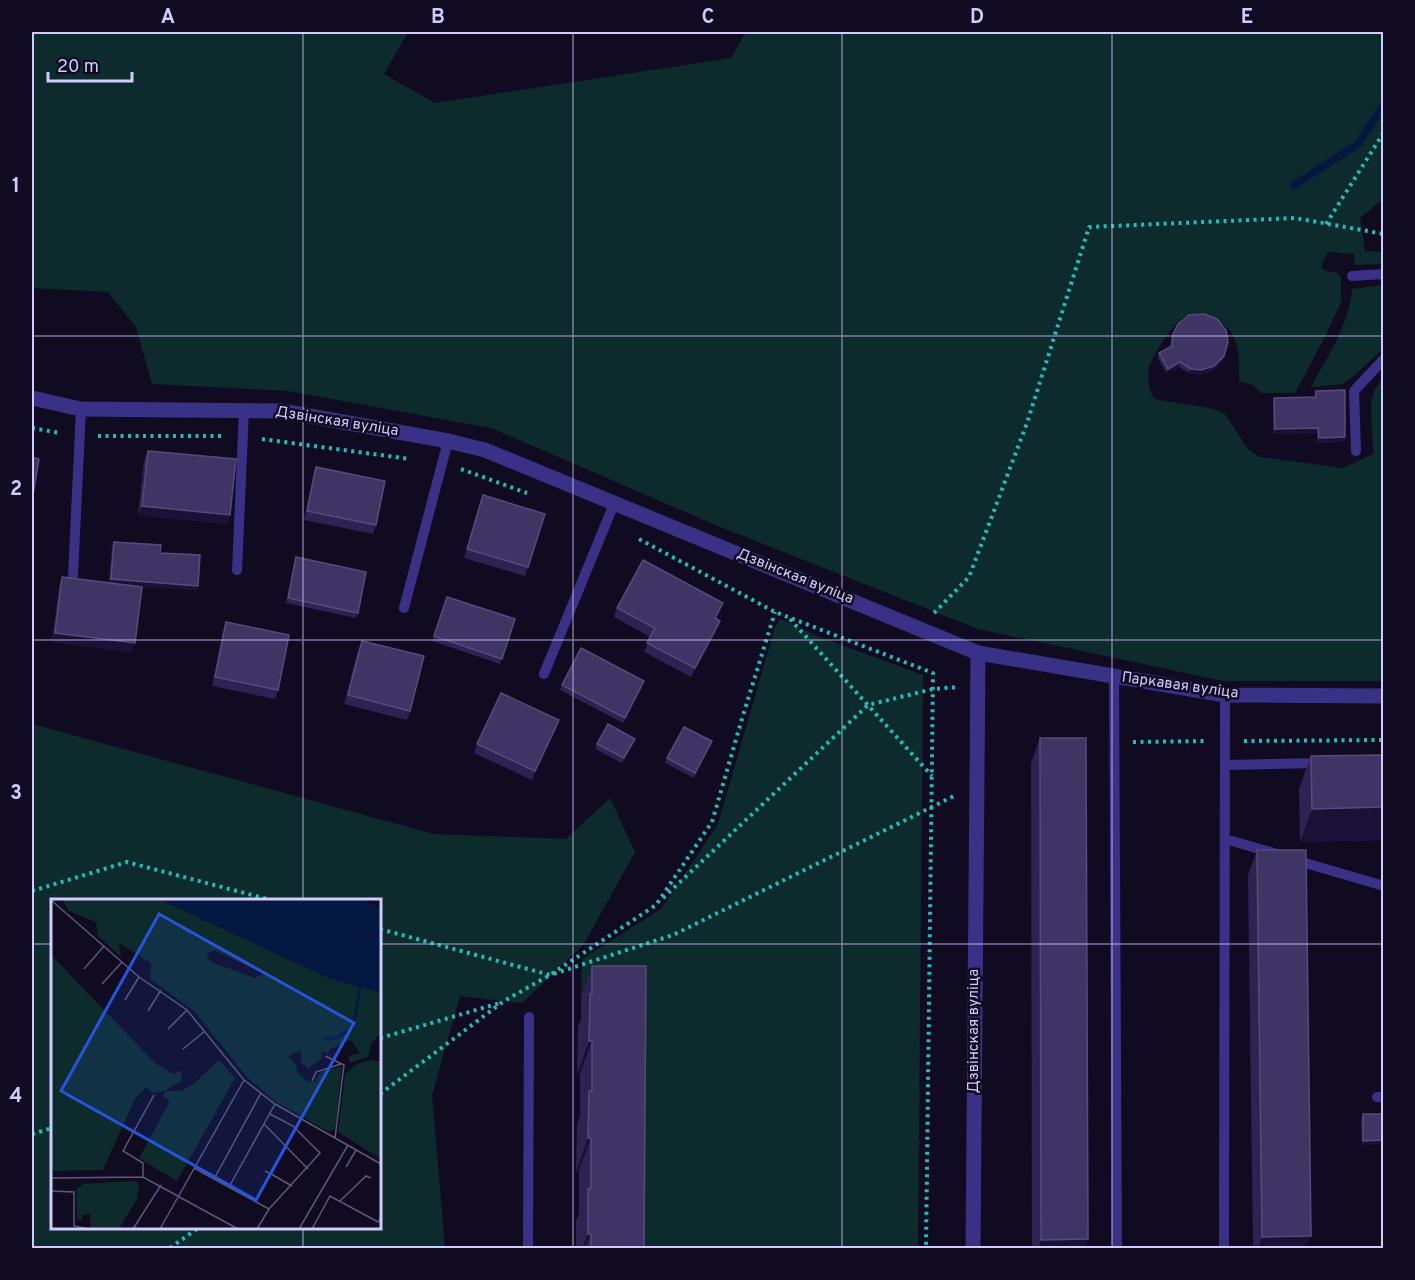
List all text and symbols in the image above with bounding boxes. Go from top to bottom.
text: A [161,5,175,31]
text: B [431,5,445,31]
text: C [702,5,714,31]
text: D [970,5,984,31]
text: E [1241,5,1253,31]
scale bar [48,45,132,83]
text: 20 m [57,56,99,79]
text: 1 [12,174,20,200]
street label: Дзвінская вуліца [274,403,400,441]
text: 2 [10,477,22,503]
street label: Дзвінская вуліца [734,545,856,609]
street label: Паркавая вуліца [1120,668,1240,704]
text: 3 [10,781,22,807]
inset map [51,899,381,1229]
street label: Дзвінская вуліца [965,969,984,1093]
text: 4 [10,1084,22,1110]

